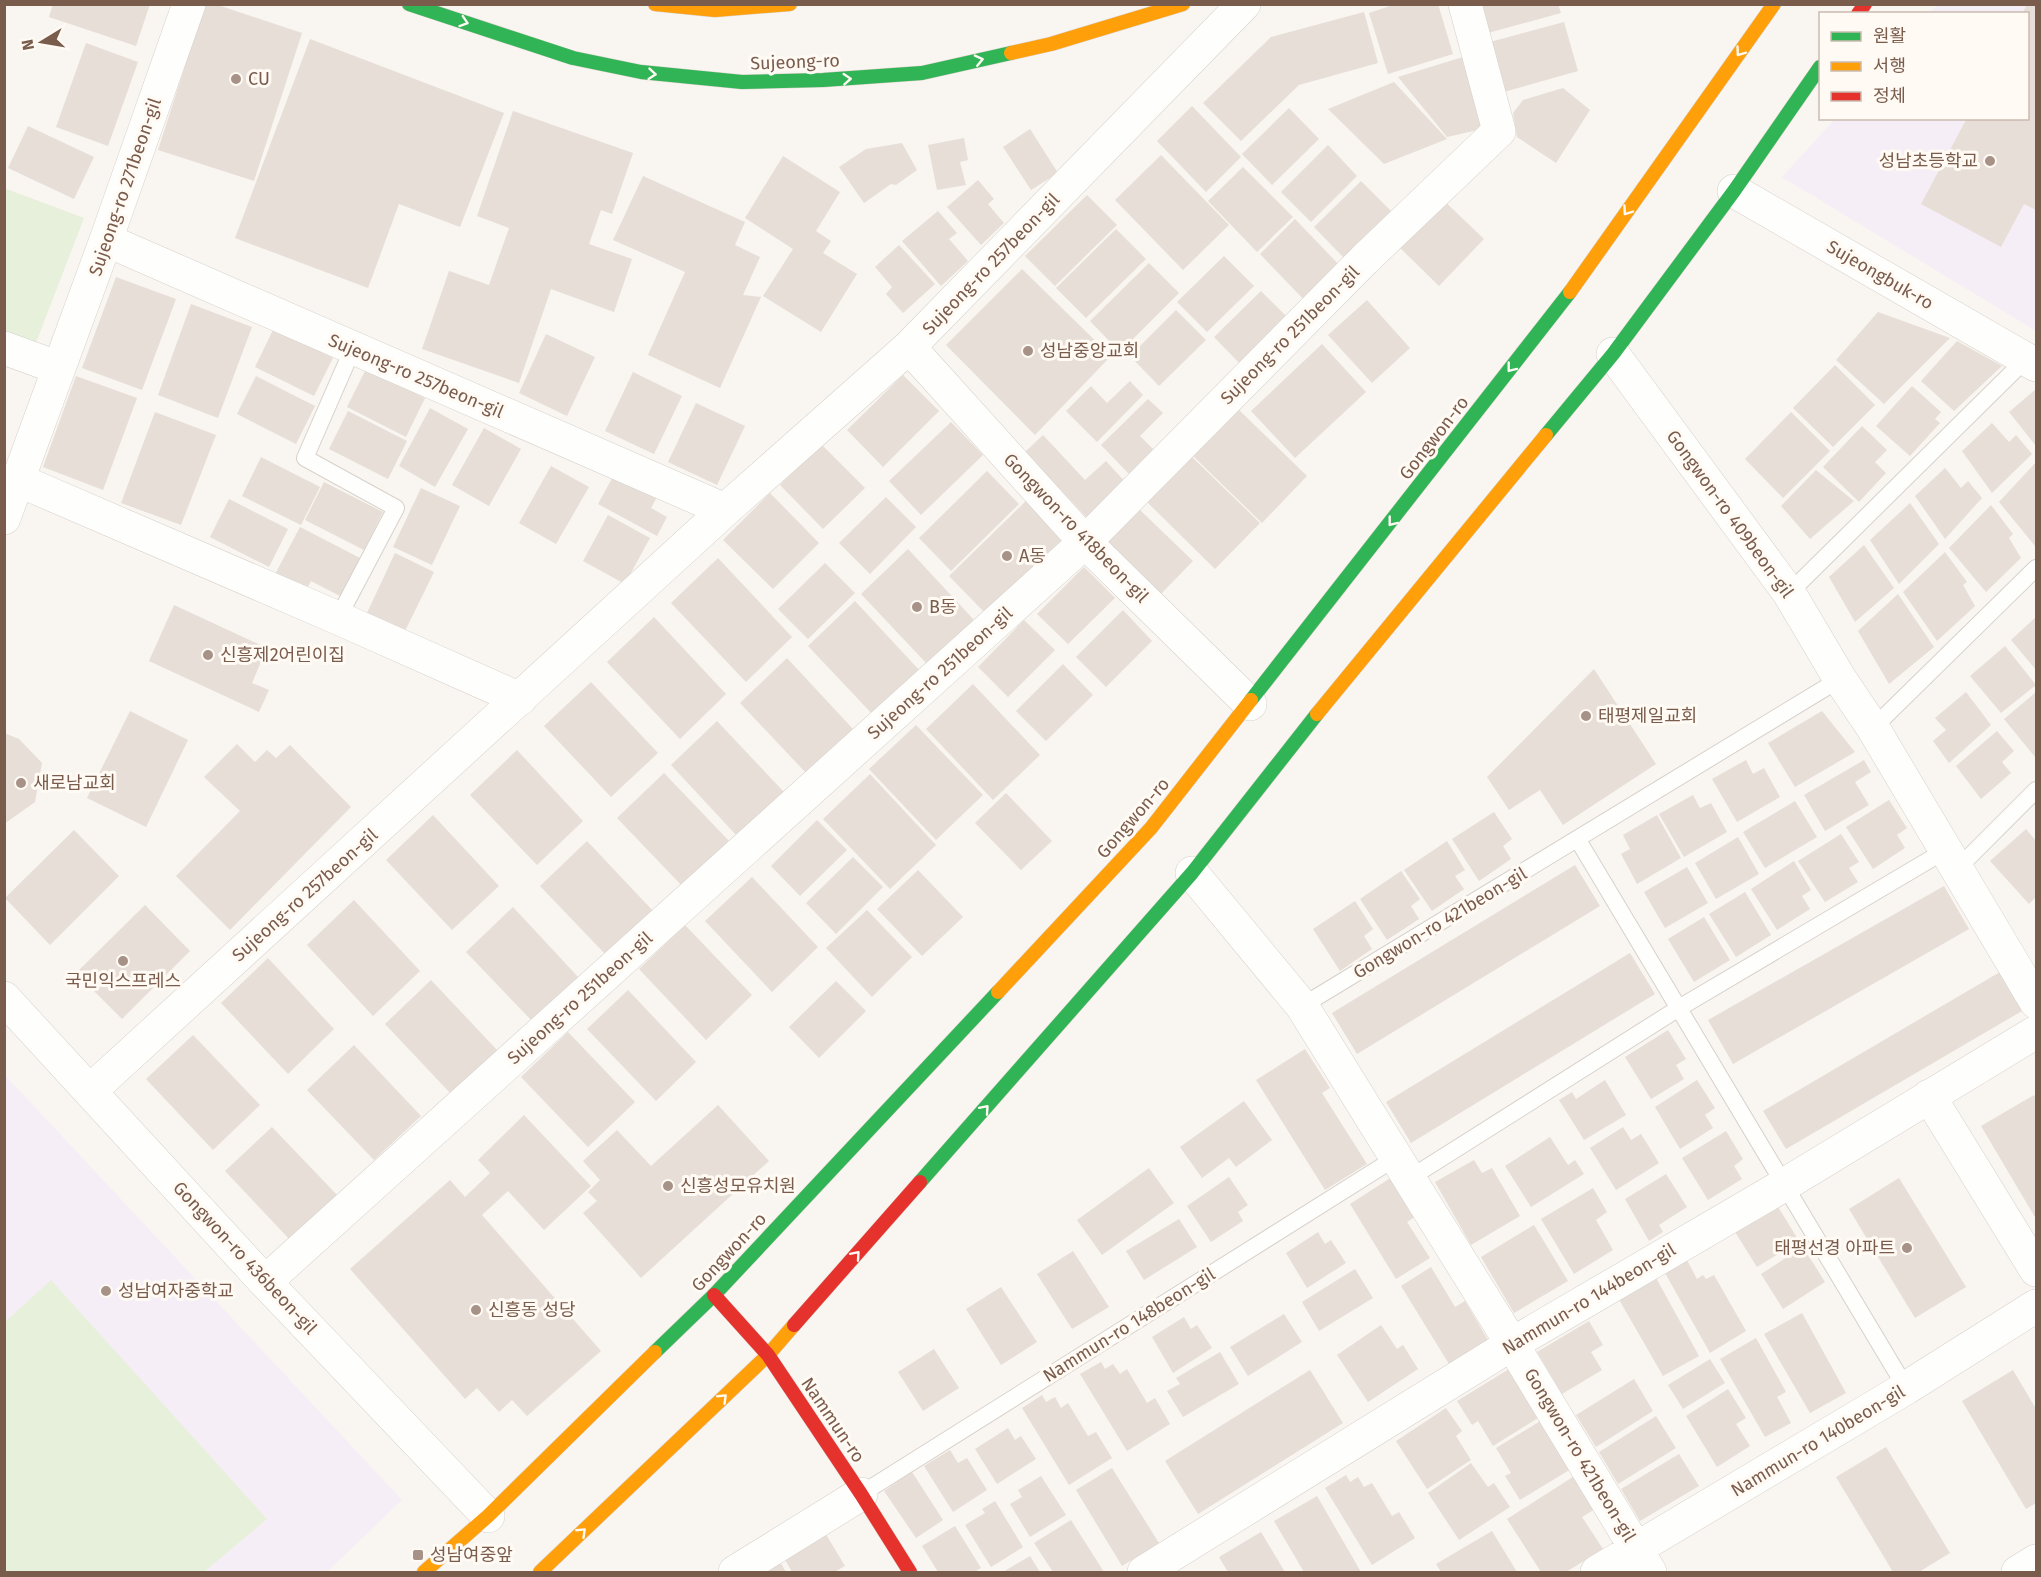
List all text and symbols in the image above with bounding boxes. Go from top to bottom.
north arrow [12,12,72,72]
legend [1819,12,2029,120]
one-way arrow [458,15,469,28]
text: 원활 [1873,25,1906,47]
text: N [17,38,38,52]
one-way arrow [1736,45,1747,56]
street label: Sujeong-ro [750,49,840,75]
one-way arrow [974,55,984,68]
text: 서행 [1873,55,1906,77]
one-way arrow [648,67,657,80]
place label: CU [248,68,270,90]
marker: CU [229,72,243,86]
one-way arrow [842,72,851,85]
text: 정체 [1873,85,1906,107]
street label: Sujeong-ro 271beon-gil [84,95,166,279]
place label: 성남초등학교 [1879,150,1978,172]
marker: 성남초등학교 [1983,154,1997,168]
street label: Sujeong-ro 257beon-gil [918,189,1064,339]
one-way arrow [1623,204,1634,215]
street label: Sujeongbuk-ro [1823,236,1937,314]
street label: Sujeong-ro 251beon-gil [1216,261,1364,409]
street label: Sujeong-ro 257beon-gil [325,329,507,423]
place label: 성남중앙교회 [1040,340,1139,362]
marker: 성남중앙교회 [1021,344,1035,358]
one-way arrow [1508,361,1519,372]
street label: Gongwon-ro [1395,392,1473,484]
street label: Gongwon-ro 409beon-gil [1662,426,1798,602]
street label: Gongwon-ro 418beon-gil [999,449,1153,607]
one-way arrow [1388,515,1399,526]
place label: A동 [1019,545,1046,567]
marker: A동 [1000,549,1014,563]
place label: B동 [929,596,957,618]
marker: B동 [910,600,924,614]
street label: Sujeong-ro 251beon-gil [863,602,1017,744]
place label: 신흥제2어린이집 [220,644,345,666]
marker: 신흥제2어린이집 [201,648,215,662]
place label: 태평제일교회 [1598,705,1697,727]
marker: 태평제일교회 [1579,709,1593,723]
place label: 새로남교회 [33,772,116,794]
street label: Gongwon-ro [1092,773,1174,863]
marker: 새로남교회 [14,776,28,790]
street label: Sujeong-ro 257beon-gil [228,824,382,966]
street label: Gongwon-ro 421beon-gil [1349,862,1531,984]
street label: Sujeong-ro 251beon-gil [503,927,657,1069]
marker: 국민익스프레스 [116,954,130,968]
place label: 국민익스프레스 [65,970,181,992]
one-way arrow [978,1105,989,1116]
place label: 신흥성모유치원 [680,1175,796,1197]
street label: Gongwon-ro 436beon-gil [168,1177,322,1339]
marker: 신흥성모유치원 [661,1179,675,1193]
street label: Gongwon-ro [687,1208,771,1296]
place label: 태평선경 아파트 [1774,1237,1895,1259]
street label: Nammun-ro 144beon-gil [1498,1238,1680,1360]
marker: 태평선경 아파트 [1900,1241,1914,1255]
one-way arrow [849,1251,860,1262]
street label: Nammun-ro 148beon-gil [1039,1263,1219,1387]
place label: 성남여자중학교 [118,1280,234,1302]
marker: 성남여자중학교 [99,1284,113,1298]
place label: 신흥동 성당 [488,1299,576,1321]
marker: 신흥동 성당 [469,1303,483,1317]
street label: Gongwon-ro 421beon-gil [1519,1364,1641,1546]
street label: Nammun-ro [796,1373,870,1467]
street label: Nammun-ro 140beon-gil [1727,1380,1909,1502]
one-way arrow [717,1394,727,1405]
one-way arrow [575,1528,586,1539]
place label: 성남여중앞 [430,1544,513,1566]
marker: 성남여중앞 [411,1548,425,1562]

